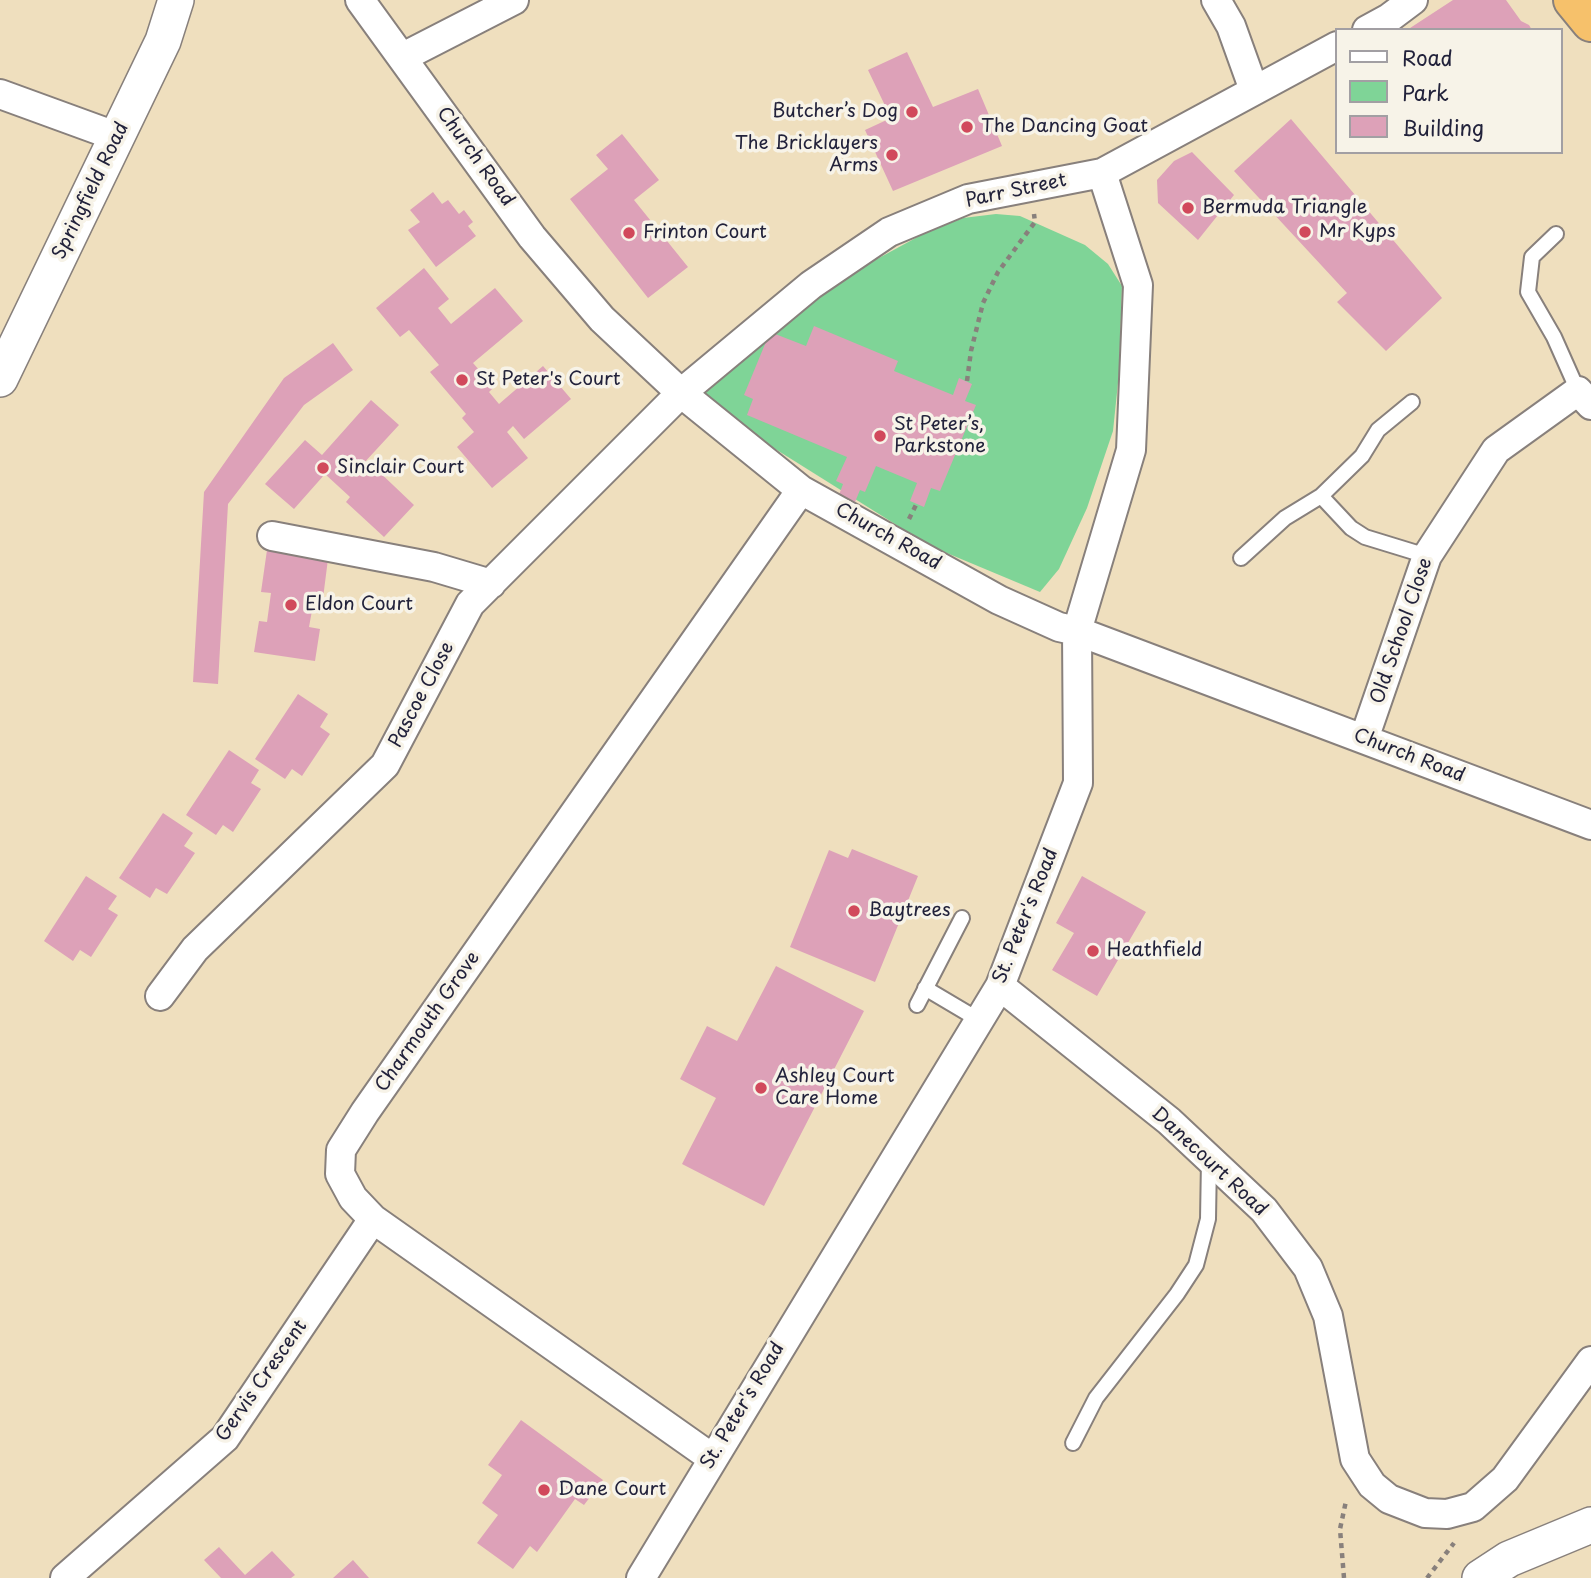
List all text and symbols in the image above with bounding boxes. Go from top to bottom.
legend [1336,28,1563,154]
text: Road [1402,41,1453,73]
text: Park [1402,76,1449,108]
place label: Butcher’s Dog [772,101,898,123]
street label: Church Road [431,103,519,211]
marker: Butcher’s Dog [904,104,920,120]
text: Building [1402,111,1484,143]
place label: The Dancing Goat [981,116,1148,138]
street label: Springfield Road [48,119,134,263]
marker: The Dancing Goat [959,119,975,135]
place label: The Bricklayers Arms [735,133,878,177]
marker: The Bricklayers Arms [884,147,900,163]
street label: Parr Street [963,169,1069,213]
place label: Bermuda Triangle [1202,197,1367,219]
marker: Bermuda Triangle [1180,200,1196,216]
place label: Mr Kyps [1319,221,1396,243]
place label: Frinton Court [643,222,767,244]
marker: Mr Kyps [1297,224,1313,240]
marker: Frinton Court [621,225,637,241]
place label: St Peter's Court [476,369,621,391]
marker: St Peter's Court [454,372,470,388]
place label: St Peter’s, Parkstone [894,414,986,458]
marker: St Peter’s, Parkstone [872,428,888,444]
place label: Sinclair Court [337,457,464,479]
marker: Sinclair Court [315,460,331,476]
street label: Church Road [831,499,945,575]
street label: Old School Close [1366,555,1438,707]
place label: Eldon Court [305,594,413,616]
marker: Eldon Court [283,597,299,613]
street label: Pascoe Close [385,638,459,752]
street label: Church Road [1350,724,1468,788]
street label: St. Peter's Road [989,845,1063,987]
place label: Baytrees [868,900,951,922]
marker: Baytrees [846,903,862,919]
place label: Heathfield [1107,940,1202,962]
marker: Heathfield [1085,943,1101,959]
street label: Charmouth Grove [371,947,485,1097]
place label: Ashley Court Care Home [775,1066,894,1110]
marker: Ashley Court Care Home [753,1080,769,1096]
street label: Danecourt Road [1146,1103,1272,1221]
street label: Gervis Crescent [212,1316,312,1446]
street label: St. Peter's Road [696,1339,790,1473]
place label: Dane Court [558,1479,666,1501]
marker: Dane Court [536,1482,552,1498]

